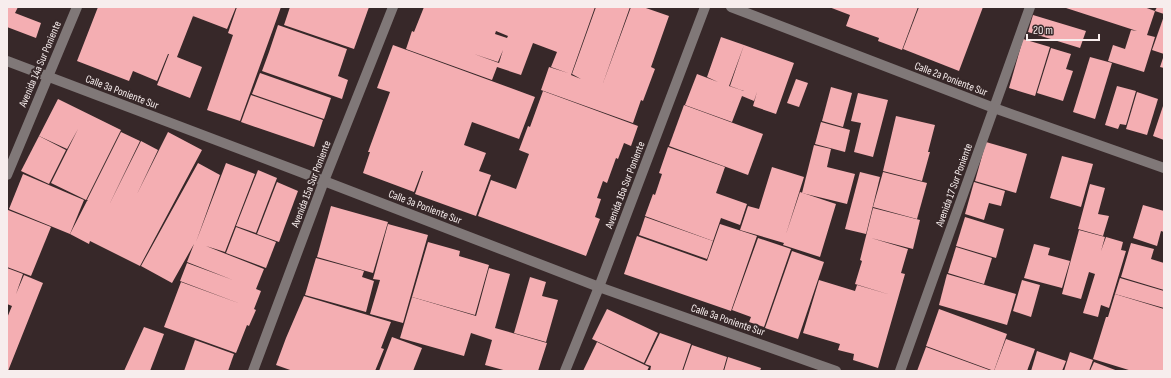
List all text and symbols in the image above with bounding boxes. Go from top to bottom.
scale bar [1027,16,1099,42]
street label: Avenida 14a Sur Poniente [16,19,64,110]
text: 20 m [1033,23,1053,38]
street label: Calle 2a Poniente Sur [913,59,989,99]
street label: Calle 3a Poniente Sur [84,72,160,112]
street label: Avenida 15a Sur Poniente [288,139,334,230]
street label: Avenida 16a Sur Poniente [602,140,648,231]
street label: Avenida 17 Sur Poniente [933,142,975,229]
street label: Calle 3a Poniente Sur [387,187,463,227]
street label: Calle 3a Poniente Sur [689,301,767,339]

